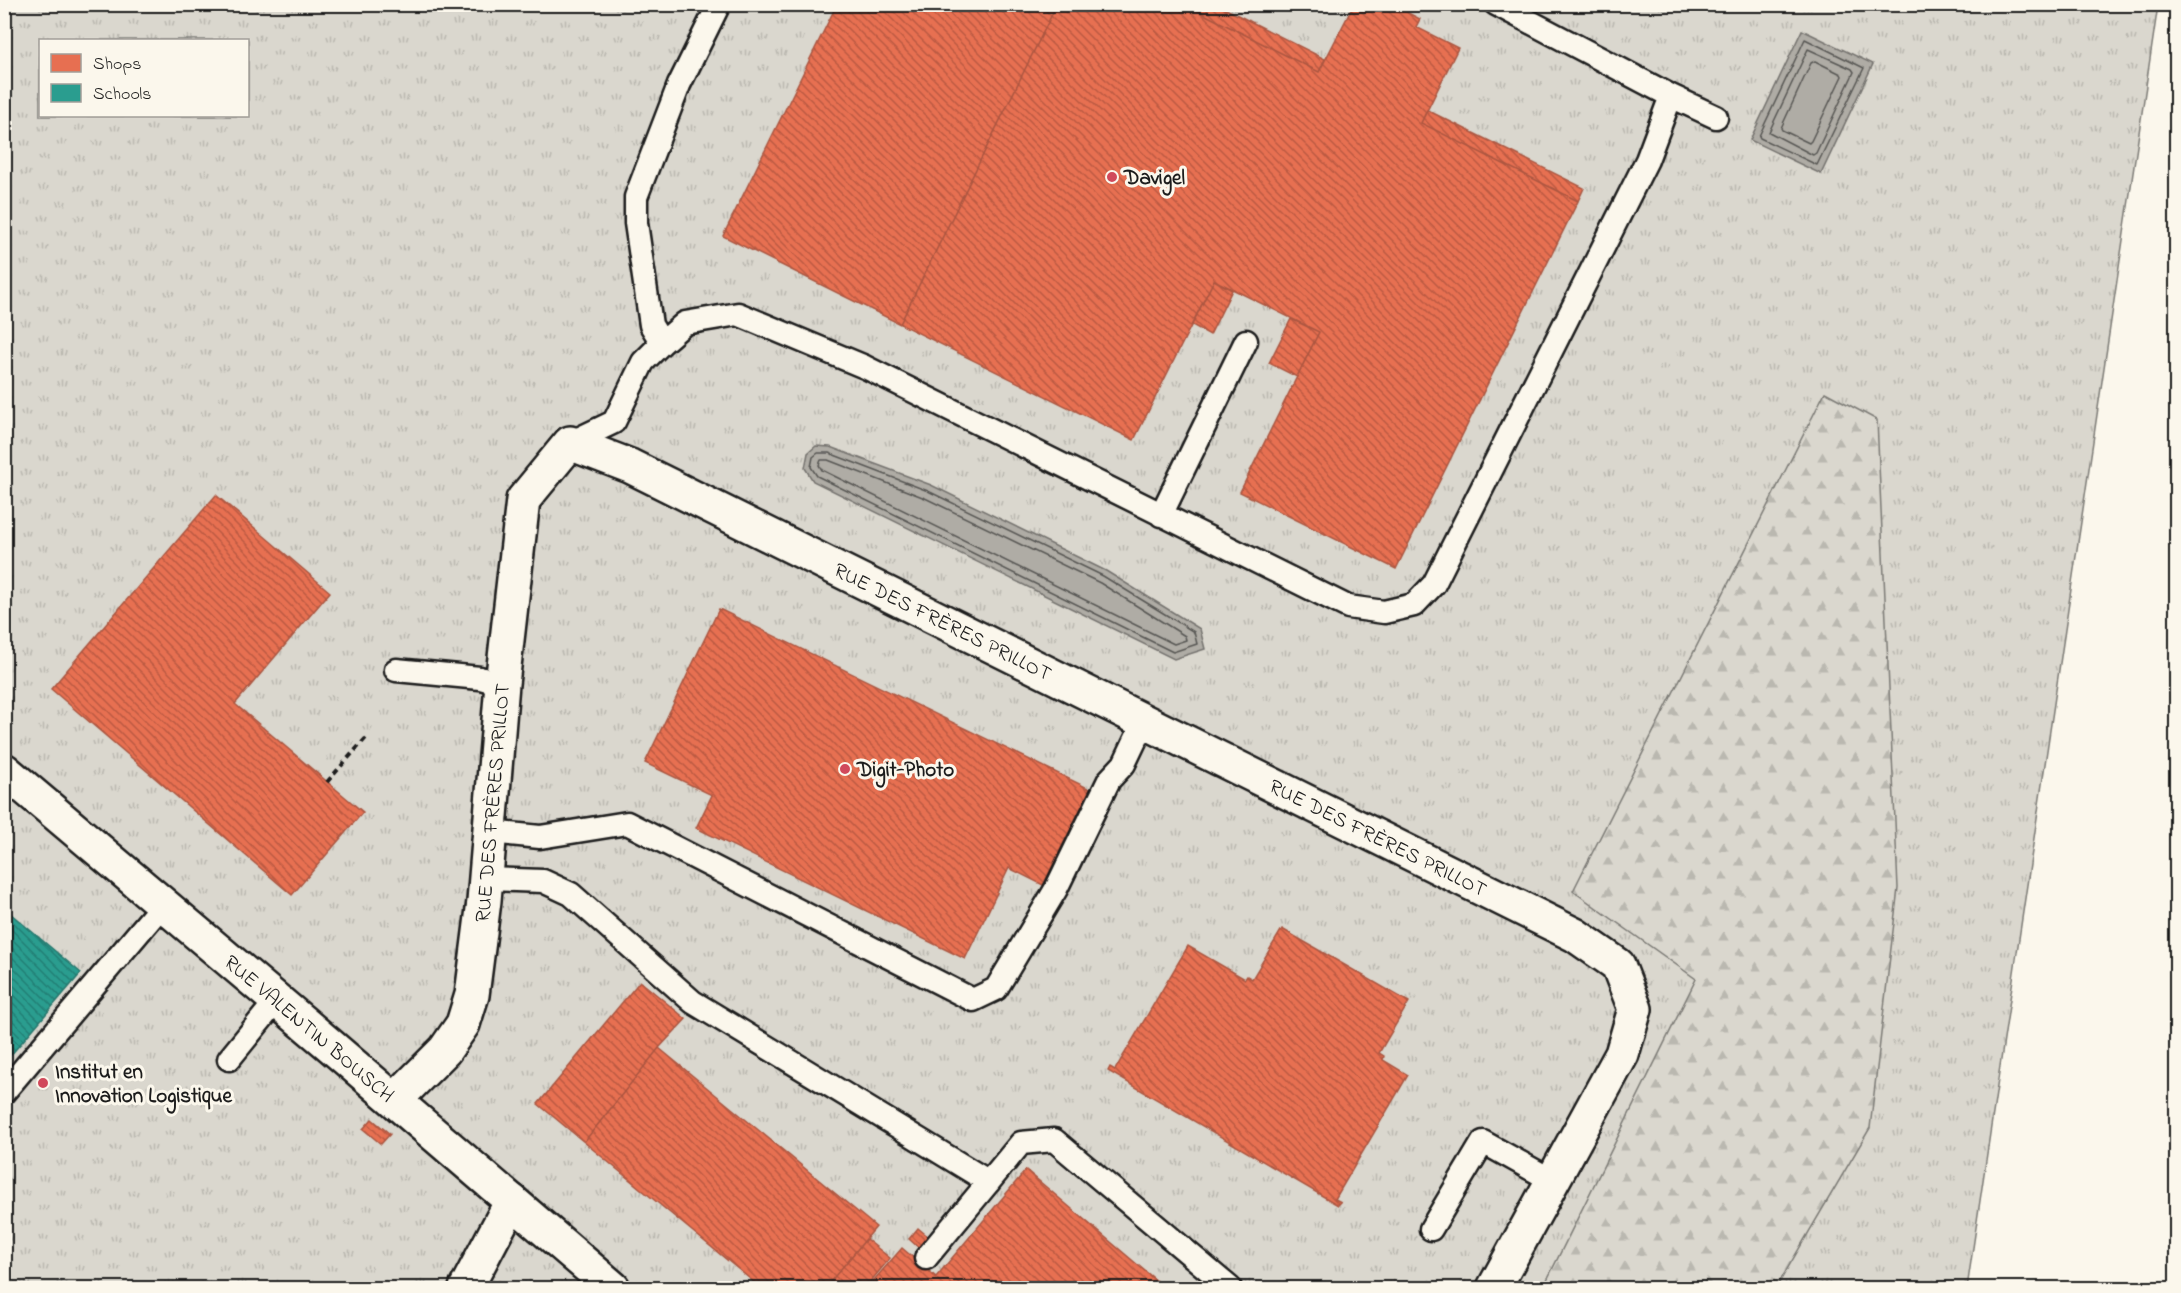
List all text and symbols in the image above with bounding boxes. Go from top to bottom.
legend [39,39,249,117]
text: Shops [93,52,141,78]
text: Schools [93,82,151,108]
place label: Davigel [1123,164,1185,196]
marker: Davigel [1105,170,1119,184]
street label: RUE DES FRÈRES PRILLOT [828,556,1056,690]
street label: RUE DES FRÈRES PRILLOT [468,682,519,924]
place label: Digit-Photo [856,756,954,788]
marker: Digit-Photo [838,762,852,776]
street label: RUE DES FRÈRES PRILLOT [1263,772,1492,906]
street label: RUE VALENTIN BOUSCH [216,949,400,1111]
place label: Institut en Innovation Logistique [55,1058,232,1114]
marker: Institut en Innovation Logistique [36,1076,50,1090]

